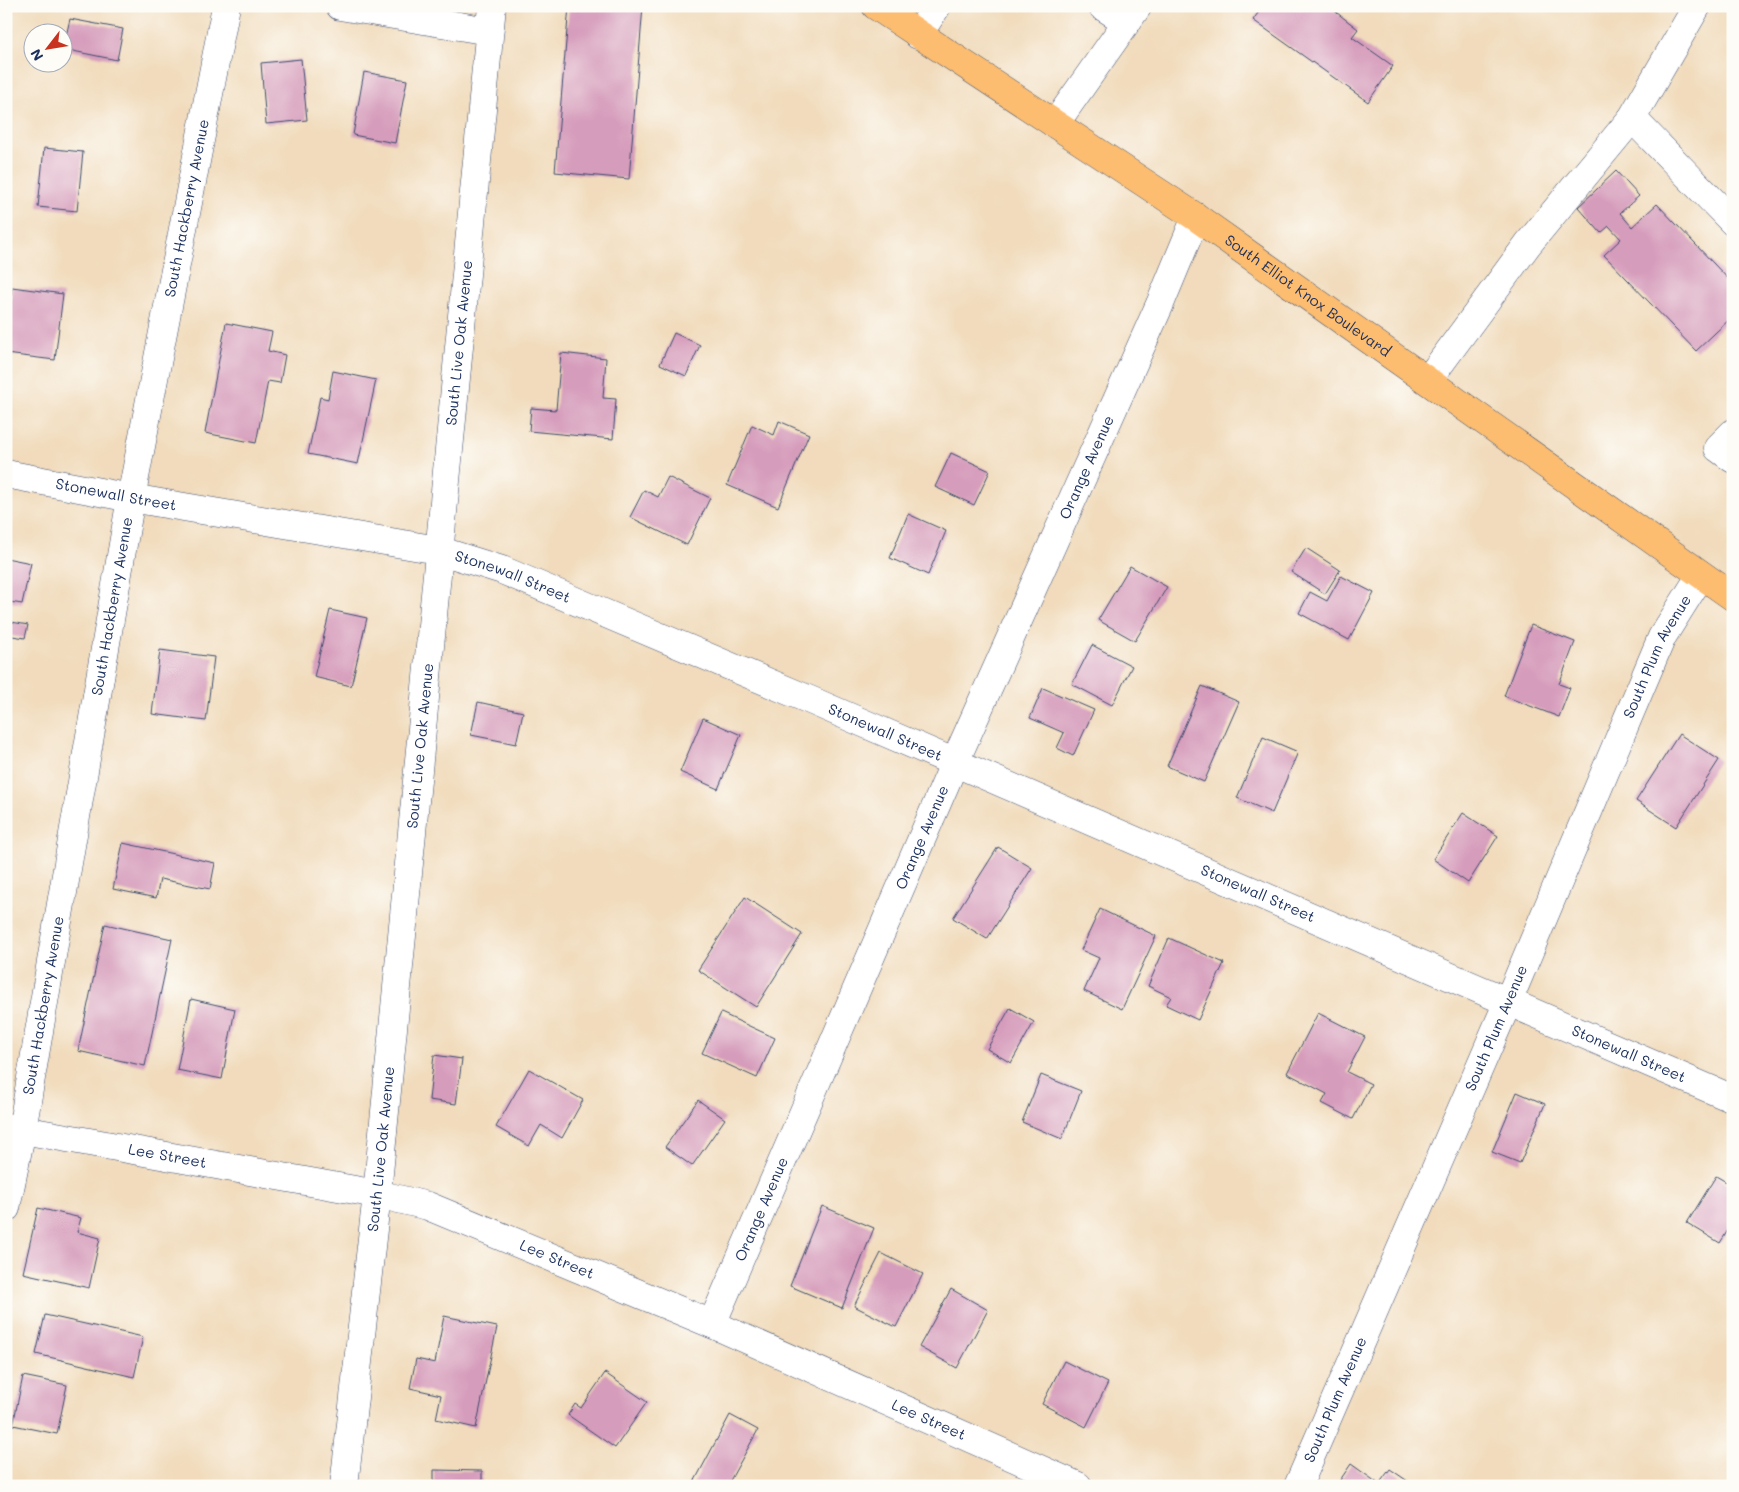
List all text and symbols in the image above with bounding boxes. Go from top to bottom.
north arrow [22,22,72,72]
text: N [26,45,47,64]
street label: South Hackberry Avenue [159,117,213,299]
street label: South Elliot Knox Boulevard [1221,229,1395,361]
street label: South Live Oak Avenue [440,259,476,426]
street label: Orange Avenue [1054,412,1118,522]
street label: Stonewall Street [54,473,178,515]
street label: South Hackberry Avenue [86,515,137,697]
street label: Stonewall Street [452,545,574,607]
street label: South Plum Avenue [1618,591,1695,721]
street label: South Live Oak Avenue [401,662,437,829]
street label: Stonewall Street [825,698,946,765]
street label: Orange Avenue [890,782,953,892]
street label: Stonewall Street [1198,859,1319,926]
street label: South Hackberry Avenue [17,914,68,1096]
street label: South Plum Avenue [1459,962,1531,1094]
street label: Stonewall Street [1569,1019,1689,1087]
street label: South Live Oak Avenue [362,1065,398,1233]
street label: Lee Street [127,1138,208,1172]
street label: Orange Avenue [729,1154,792,1264]
street label: Lee Street [517,1234,598,1283]
street label: South Plum Avenue [1298,1333,1371,1465]
street label: Lee Street [889,1394,969,1444]

